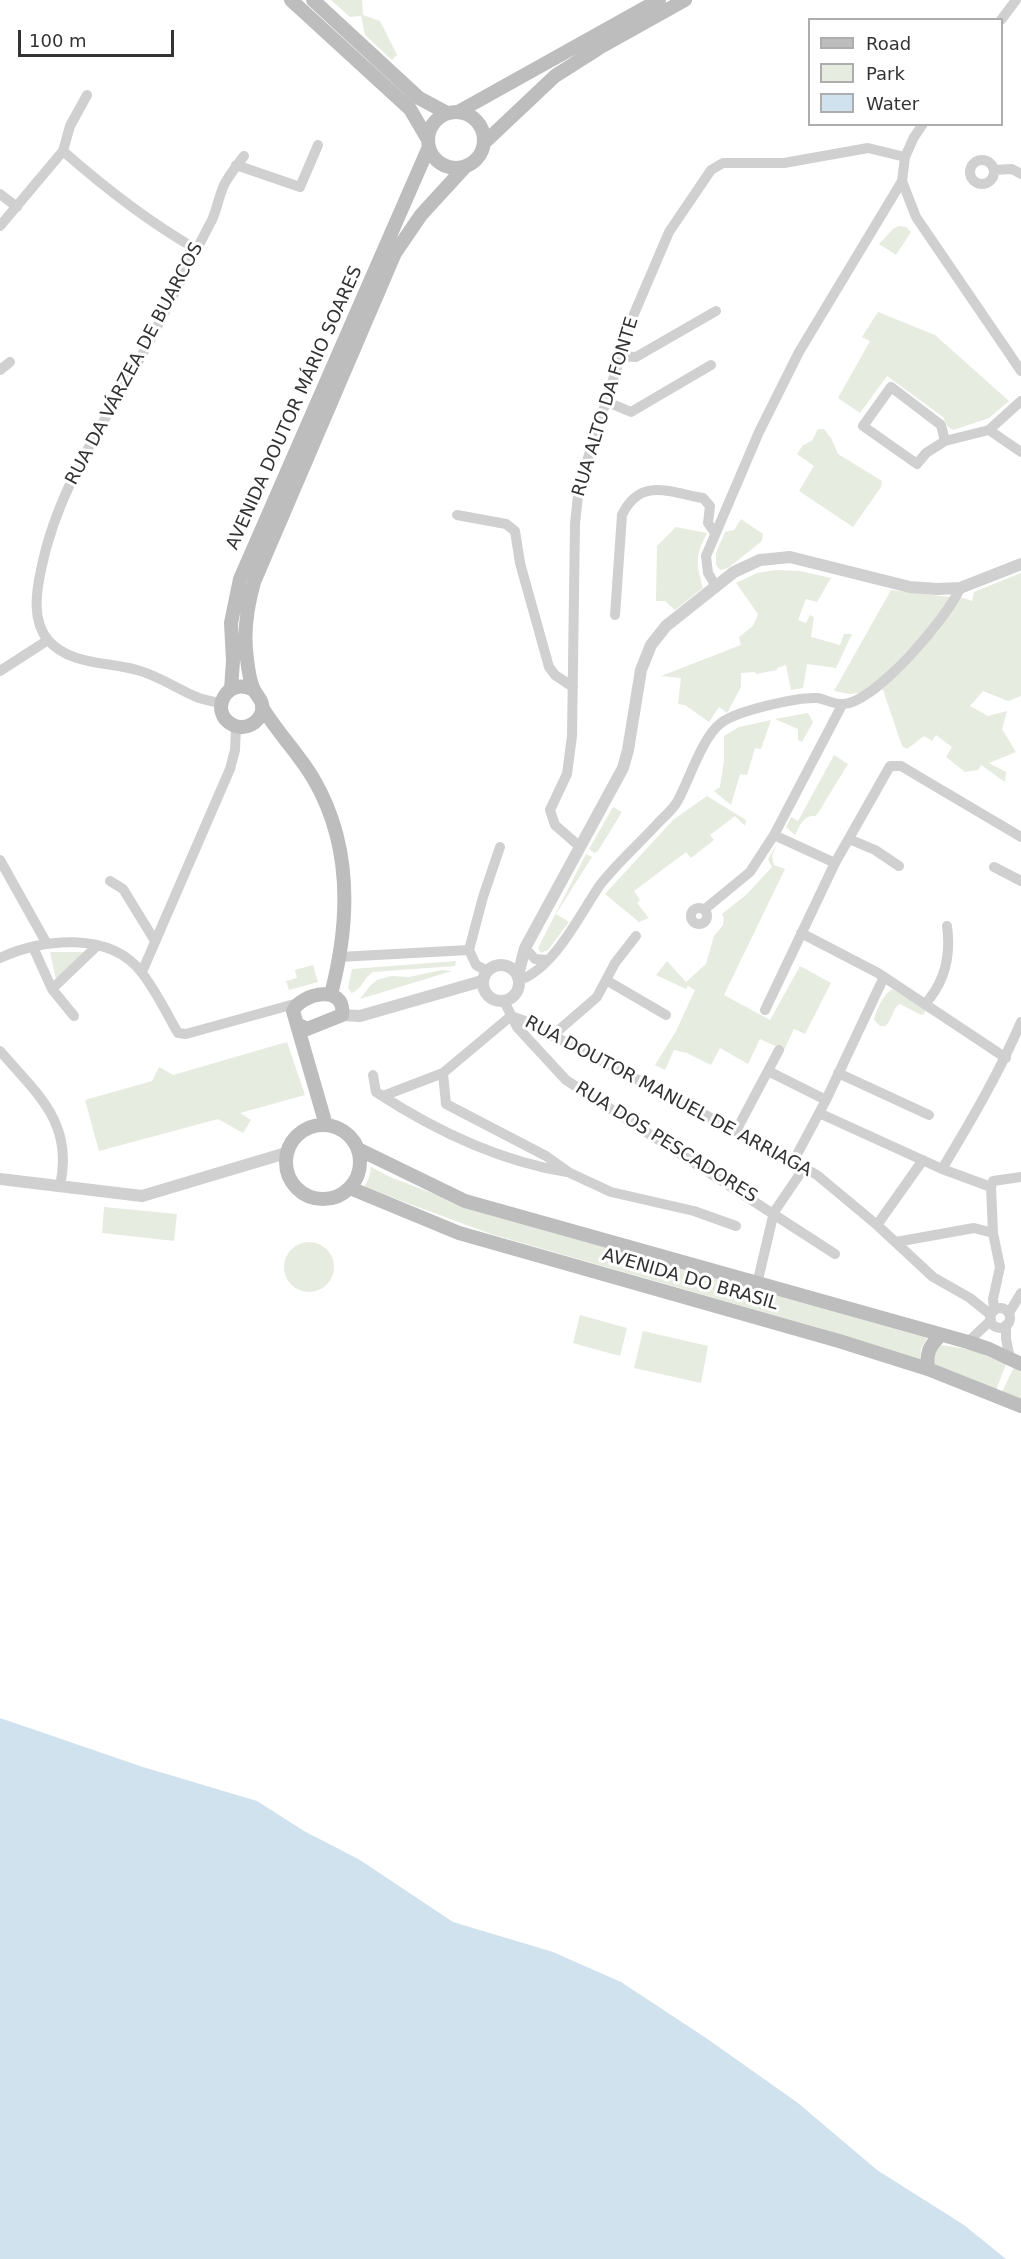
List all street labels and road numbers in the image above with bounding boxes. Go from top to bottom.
street label: RUA DA VÁRZEA DE BUARCOS [62,239,208,489]
street label: AVENIDA DOUTOR MÁRIO SOARES [222,263,368,553]
street label: RUA ALTO DA FONTE [568,315,644,499]
street label: RUA DOUTOR MANUEL DE ARRIAGA [521,1012,815,1182]
street label: RUA DOS PESCADORES [571,1078,761,1208]
street label: AVENIDA DO BRASIL [599,1245,781,1315]

